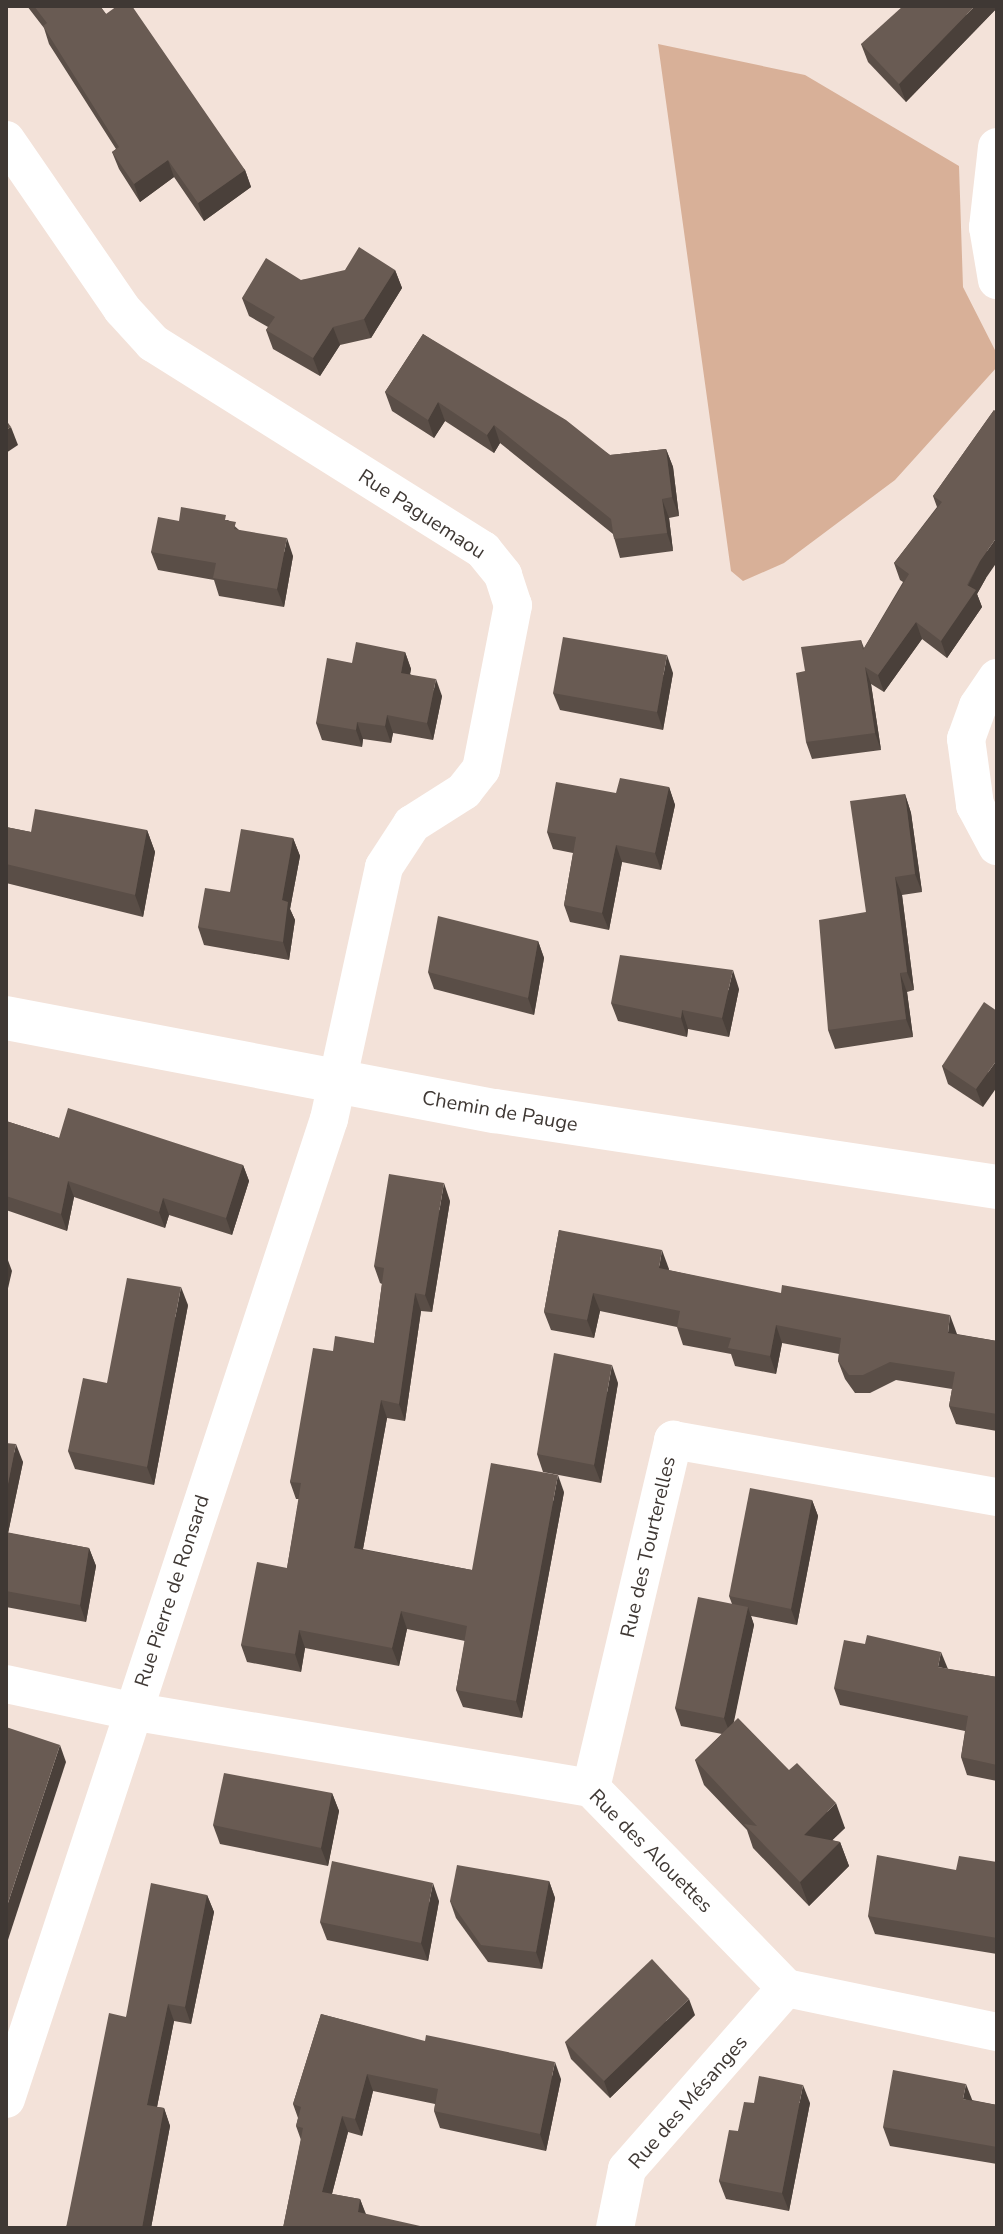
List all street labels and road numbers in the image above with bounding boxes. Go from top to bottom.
street label: Rue Paguemaou [354,464,490,564]
street label: Chemin de Pauge [420,1086,580,1136]
street label: Rue des Tourterelles [615,1454,681,1640]
street label: Rue Pierre de Ronsard [130,1492,214,1690]
street label: Rue des Alouettes [584,1784,718,1918]
street label: Rue des Mésanges [624,2030,752,2174]

